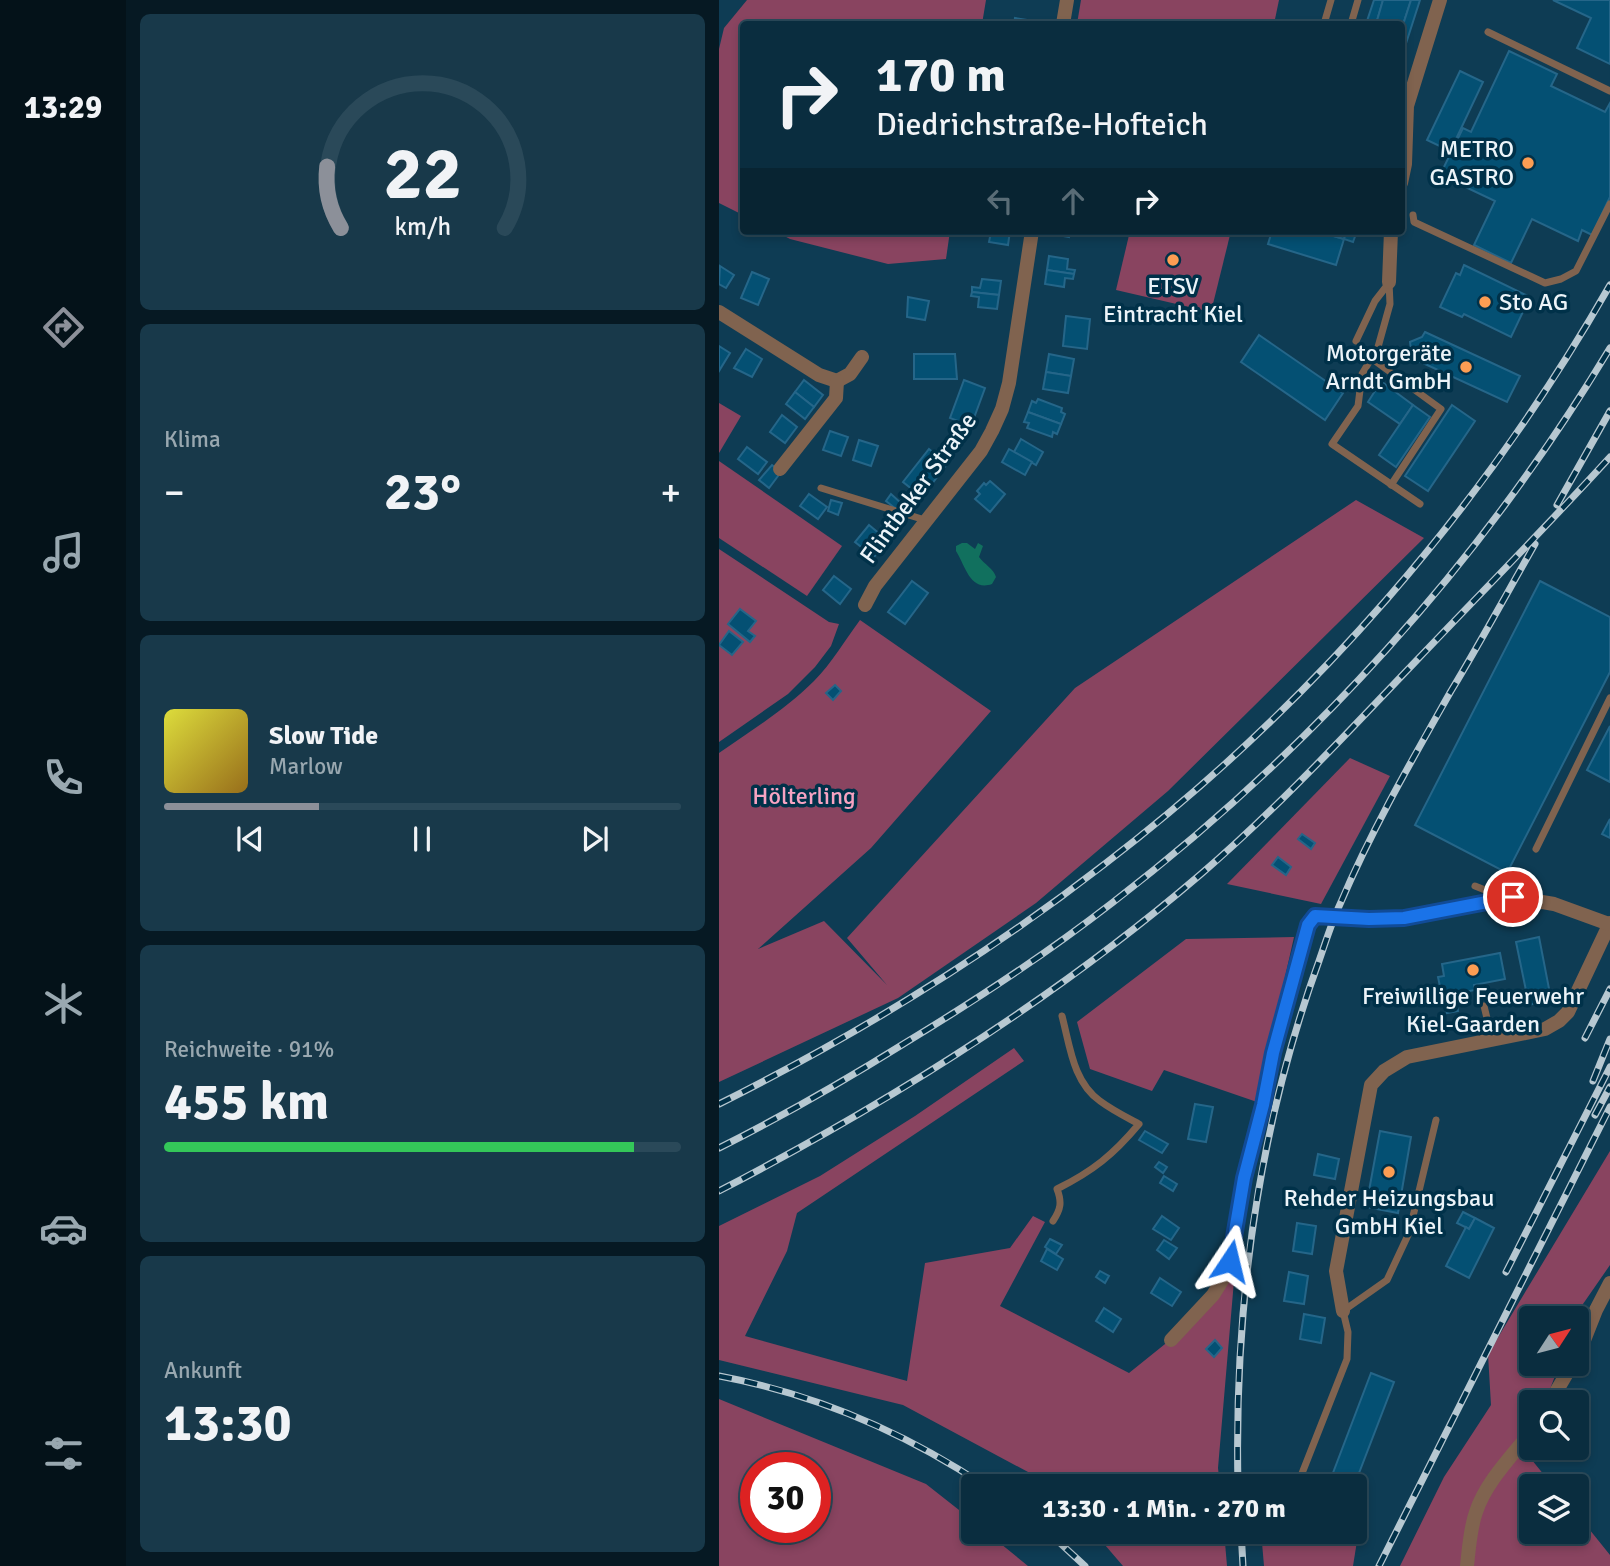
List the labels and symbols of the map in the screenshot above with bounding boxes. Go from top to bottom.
place label: METRO GASTRO [1430,134,1514,192]
marker: METRO GASTRO [1520,155,1536,171]
marker: ETSV Eintracht Kiel [1165,252,1181,268]
place label: ETSV Eintracht Kiel [1103,271,1243,329]
place label: Sto AG [1499,287,1568,317]
marker: Sto AG [1477,294,1493,310]
place label: Motorgeräte Arndt GmbH [1326,338,1452,396]
marker: Motorgeräte Arndt GmbH [1458,359,1474,375]
street label: Flintbeker Straße [853,407,983,569]
park label: Hölterling [752,781,856,811]
pin [1483,867,1543,927]
marker: Freiwillige Feuerwehr Kiel-Gaarden [1465,962,1481,978]
place label: Freiwillige Feuerwehr Kiel-Gaarden [1362,981,1584,1039]
marker: Rehder Heizungsbau GmbH Kiel [1381,1164,1397,1180]
place label: Rehder Heizungsbau GmbH Kiel [1284,1183,1494,1241]
position arrow [1193,1224,1267,1298]
north arrow [1519,1306,1589,1376]
speed limit sign: 30 [740,1452,831,1543]

